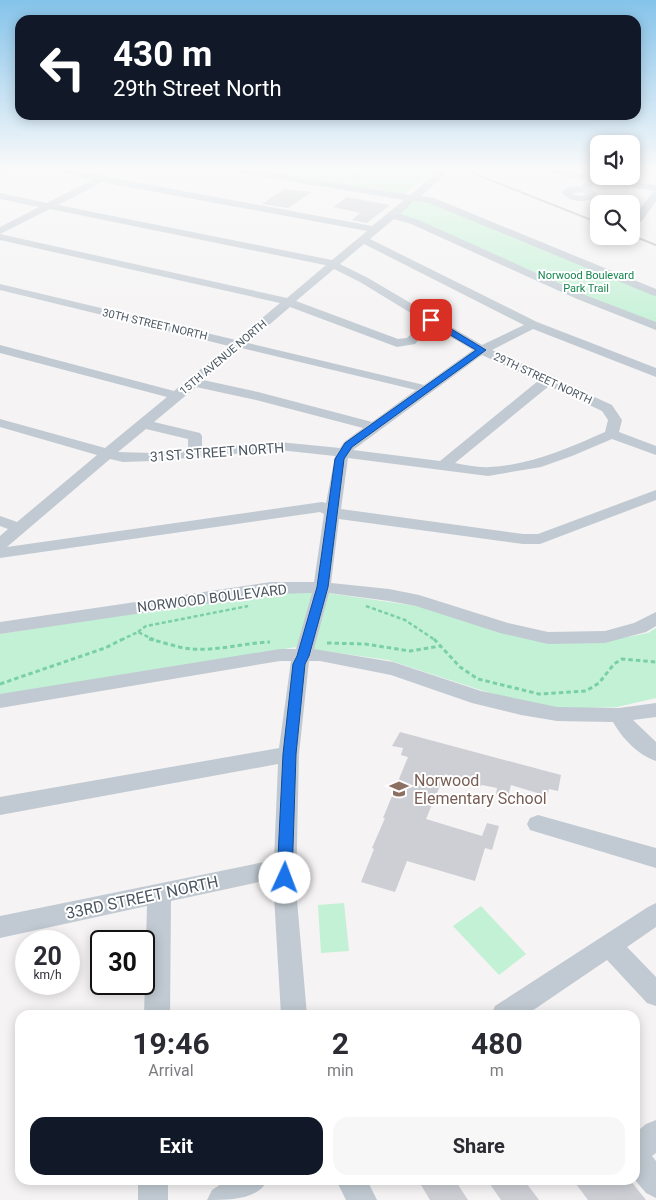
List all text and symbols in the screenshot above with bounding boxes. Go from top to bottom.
text: 430 m [113,34,212,75]
icon: left [30,35,95,100]
text: 29th Street North [113,76,282,101]
map controls [590,135,640,245]
button: sound [590,135,640,185]
button: search [590,195,640,245]
park label: Norwood Boulevard Park Trail [538,269,634,295]
pin [410,299,452,341]
street label: 30TH STREET NORTH [101,306,209,343]
icon: arrive [417,306,445,334]
street label: 15TH AVENUE NORTH [177,317,269,398]
street label: 29TH STREET NORTH [491,350,594,407]
street label: 31ST STREET NORTH [149,439,285,465]
street label: NORWOOD BOULEVARD [136,581,288,615]
place label: Norwood Elementary School [414,771,547,808]
school or university icon: Norwood Elementary School [388,778,410,800]
position arrow [258,851,310,903]
street label: 33RD STREET NORTH [64,872,220,923]
speed limit sign: 30 [90,930,155,995]
text: 20 [33,942,62,971]
text: km/h [33,968,62,982]
text: 19:46 [132,1026,210,1061]
text: 2 [332,1026,349,1061]
text: 480 [471,1026,523,1061]
text: Arrival [148,1061,194,1080]
text: min [327,1061,354,1080]
text: m [490,1061,504,1080]
button: Exit [30,1117,323,1175]
button: Share [333,1117,625,1175]

